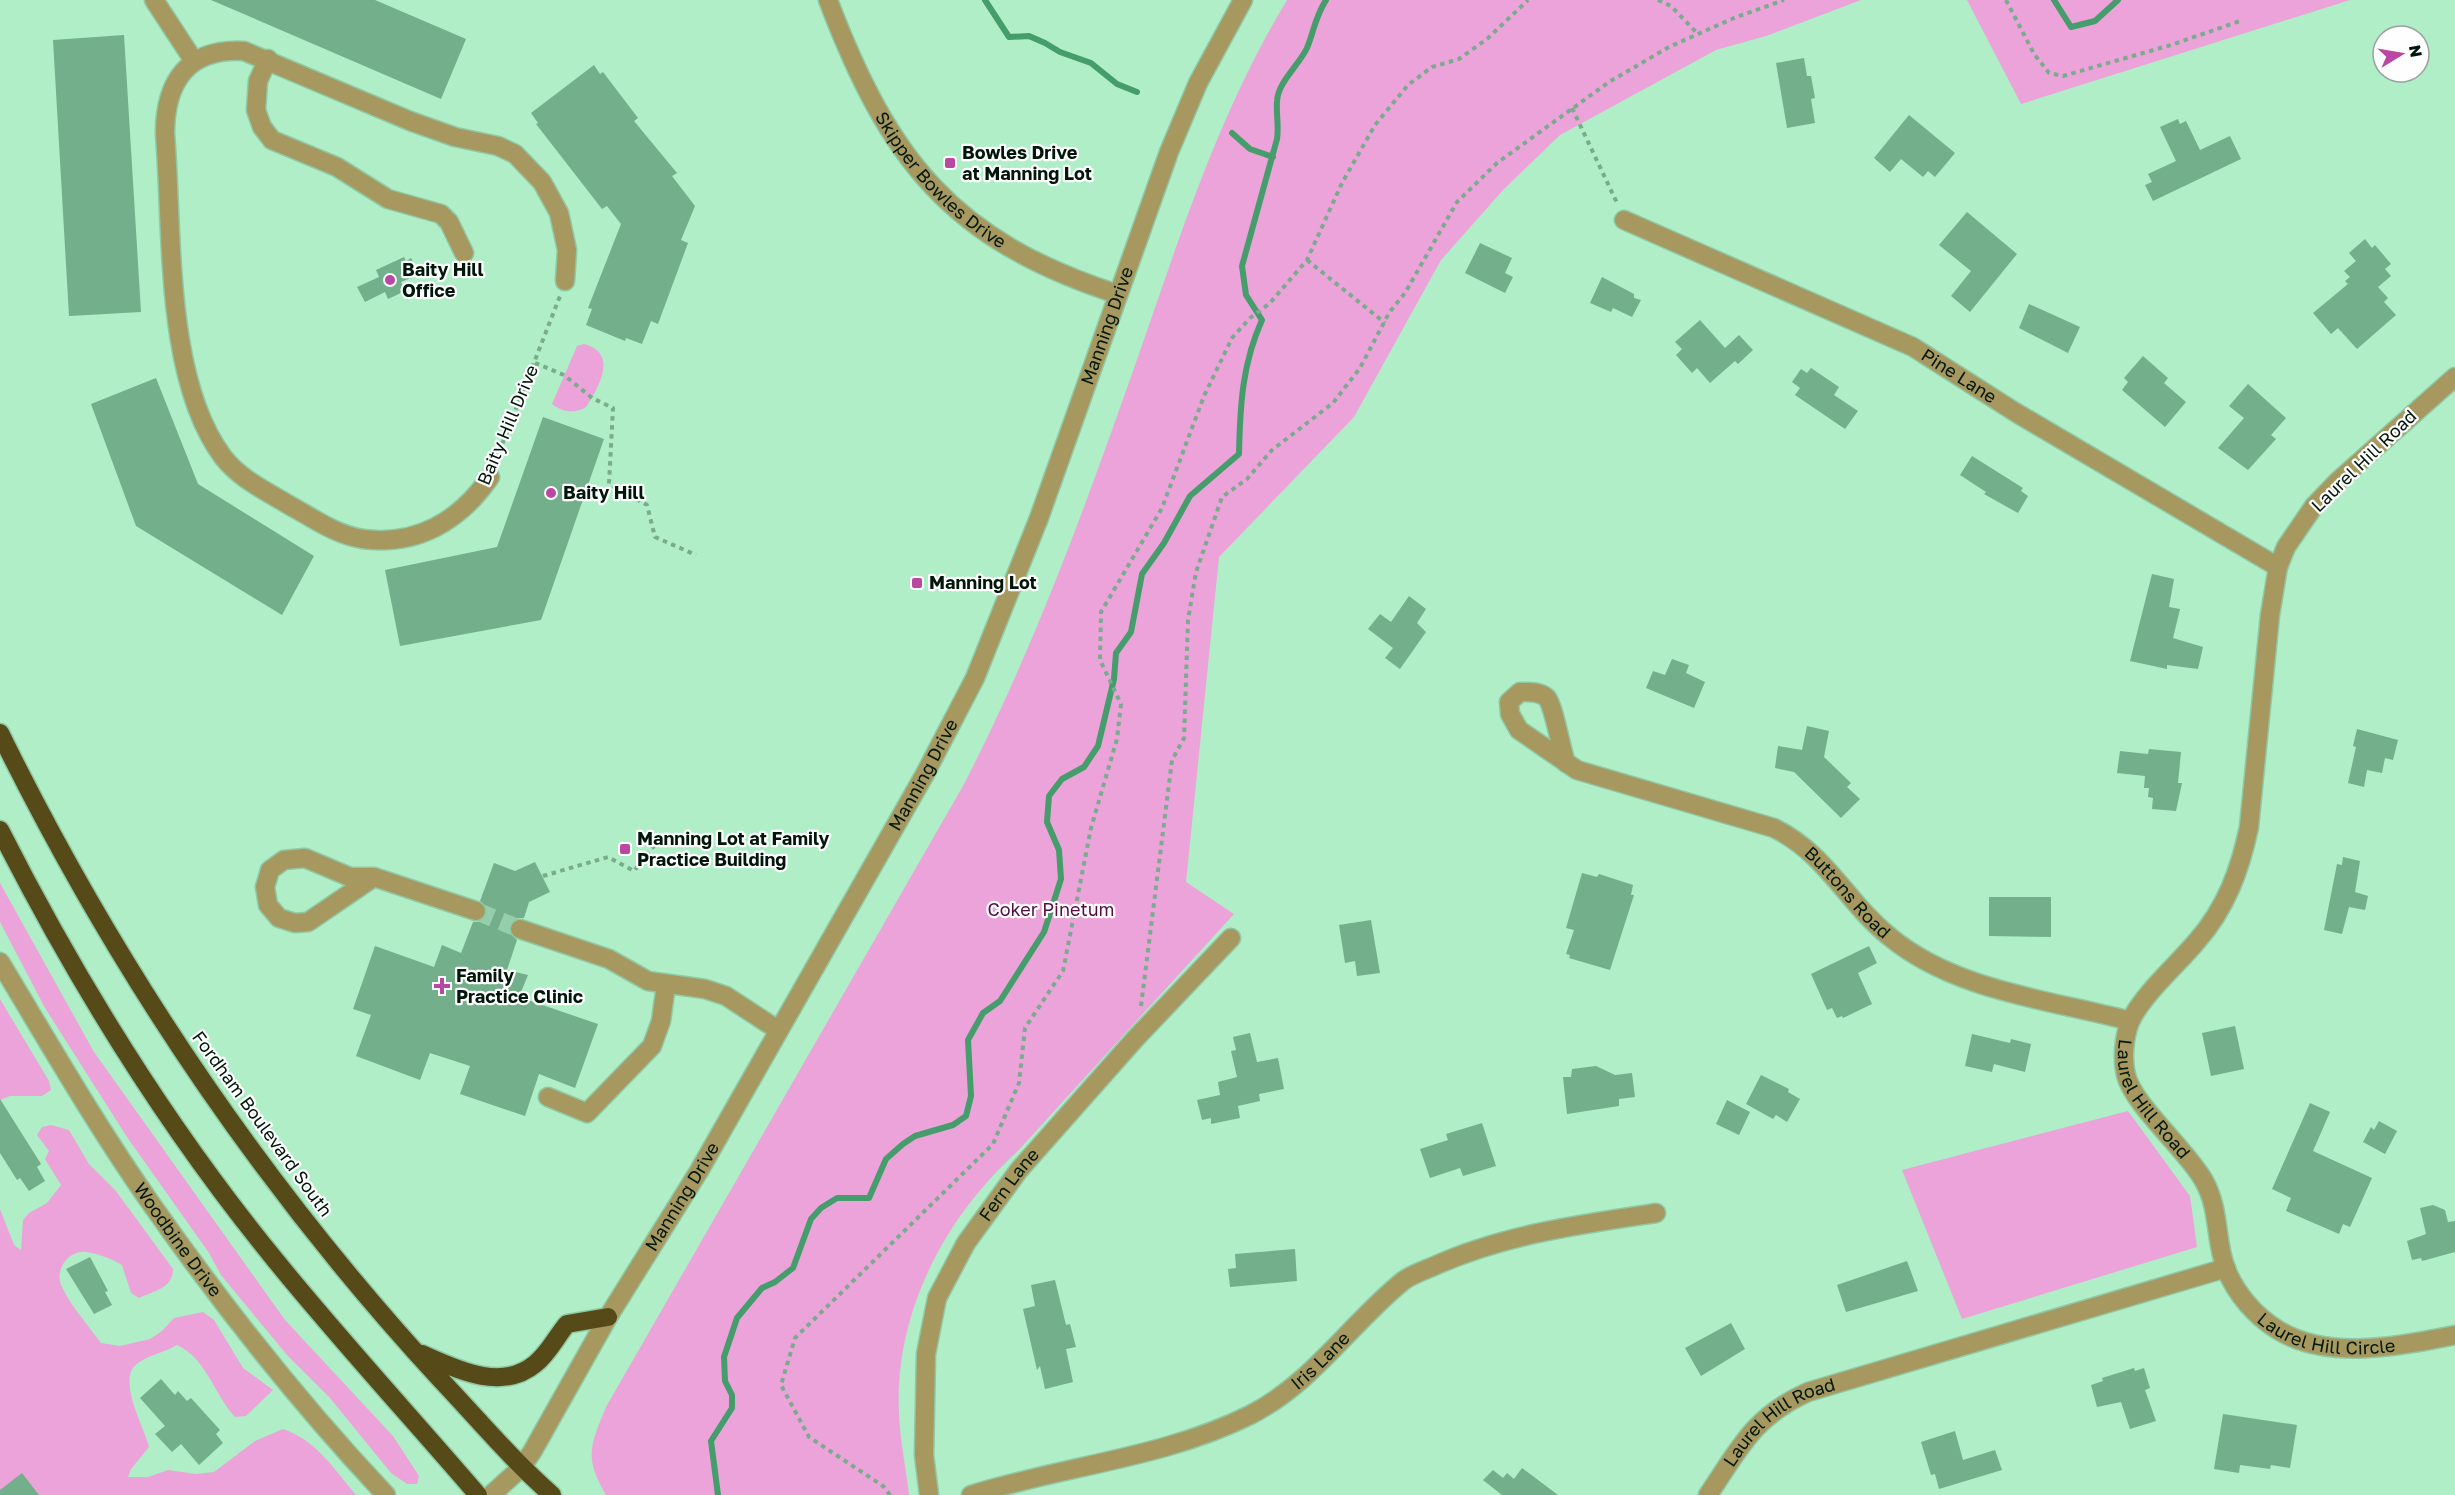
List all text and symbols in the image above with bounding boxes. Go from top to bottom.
north arrow [2371,24,2431,84]
text: N [2405,43,2427,59]
street label: Skipper Bowles Drive [871,107,1011,253]
place label: Bowles Drive at Manning Lot [962,141,1092,184]
marker: Bowles Drive at Manning Lot [943,156,957,170]
place label: Baity Hill Office [402,258,483,301]
street label: Manning Drive [1075,263,1137,388]
marker: Baity Hill Office [383,273,397,287]
street label: Pine Lane [1918,343,2001,407]
street label: Baity Hill Drive [472,361,542,488]
street label: Laurel Hill Road [2306,405,2420,516]
place label: Baity Hill [563,481,644,503]
marker: Baity Hill [544,486,558,500]
place label: Manning Lot [929,571,1037,593]
marker: Manning Lot [910,576,924,590]
street label: Manning Drive [883,715,962,834]
place label: Manning Lot at Family Practice Building [637,827,830,870]
street label: Buttons Road [1801,841,1896,943]
marker: Manning Lot at Family Practice Building [618,842,632,856]
park label: Coker Pinetum [988,898,1114,920]
place label: Family Practice Clinic [456,964,583,1007]
marker: Family Practice Clinic [433,977,451,995]
street label: Fordham Boulevard South [188,1026,338,1220]
street label: Laurel Hill Road [2114,1038,2195,1163]
street label: Manning Drive [640,1138,723,1255]
street label: Fern Lane [974,1143,1043,1225]
street label: Woodbine Drive [130,1178,227,1301]
street label: Laurel Hill Circle [2253,1307,2396,1359]
street label: Iris Lane [1286,1327,1354,1394]
street label: Laurel Hill Road [1718,1373,1837,1470]

